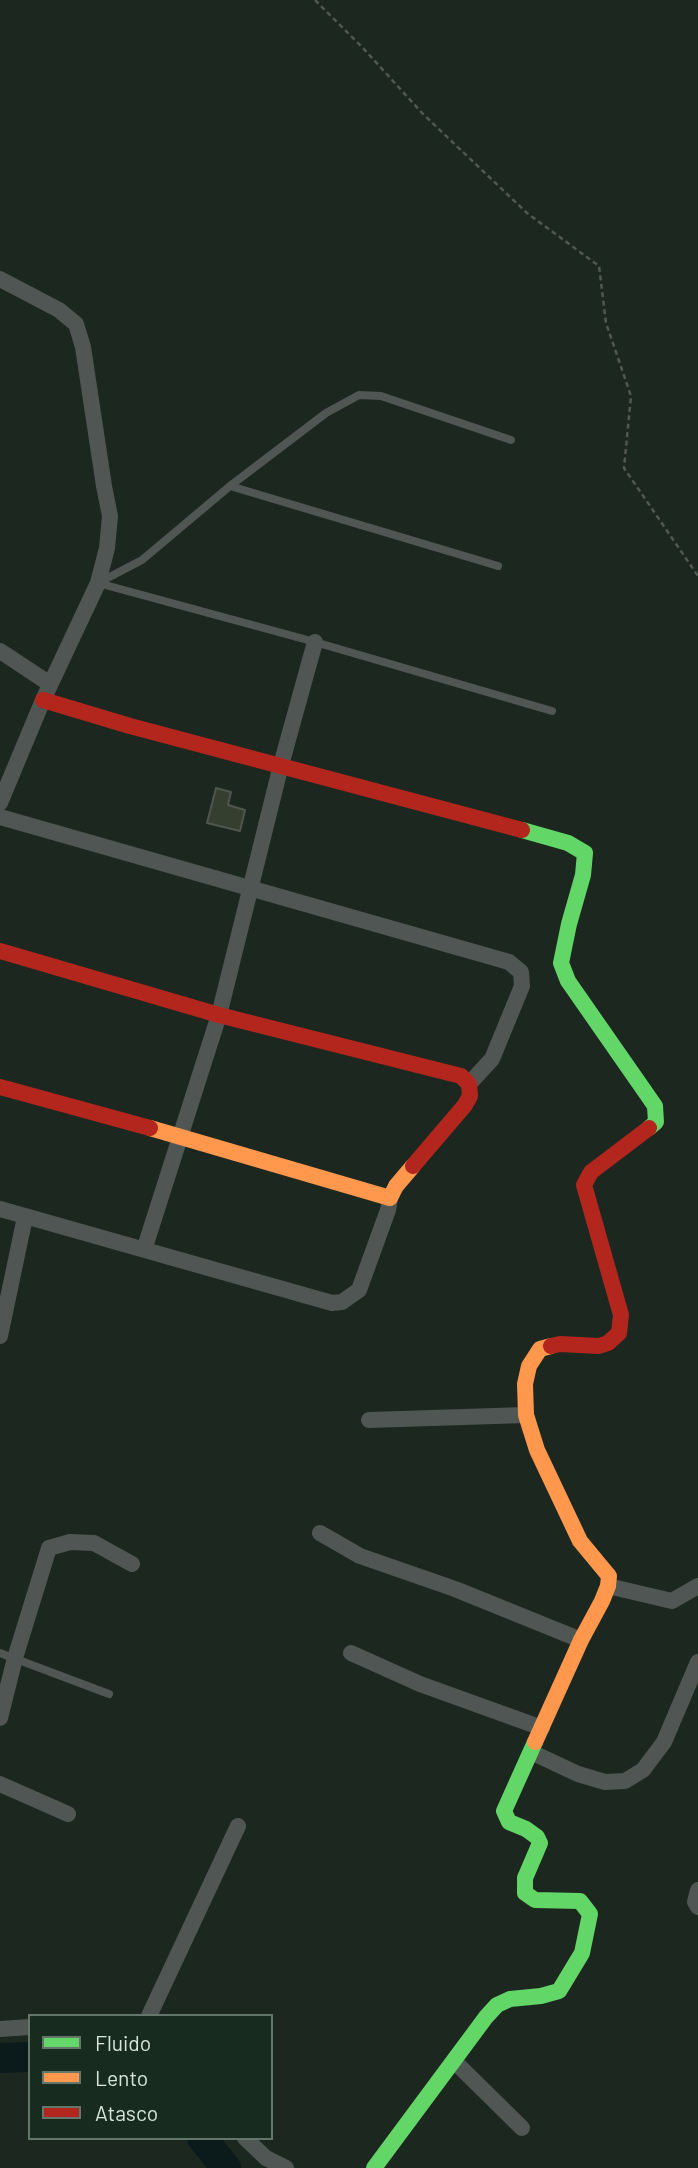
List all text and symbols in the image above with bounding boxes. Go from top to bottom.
legend [28,2014,273,2140]
text: Fluido [95,2030,151,2055]
text: Lento [95,2065,148,2090]
text: Atasco [95,2100,158,2125]

